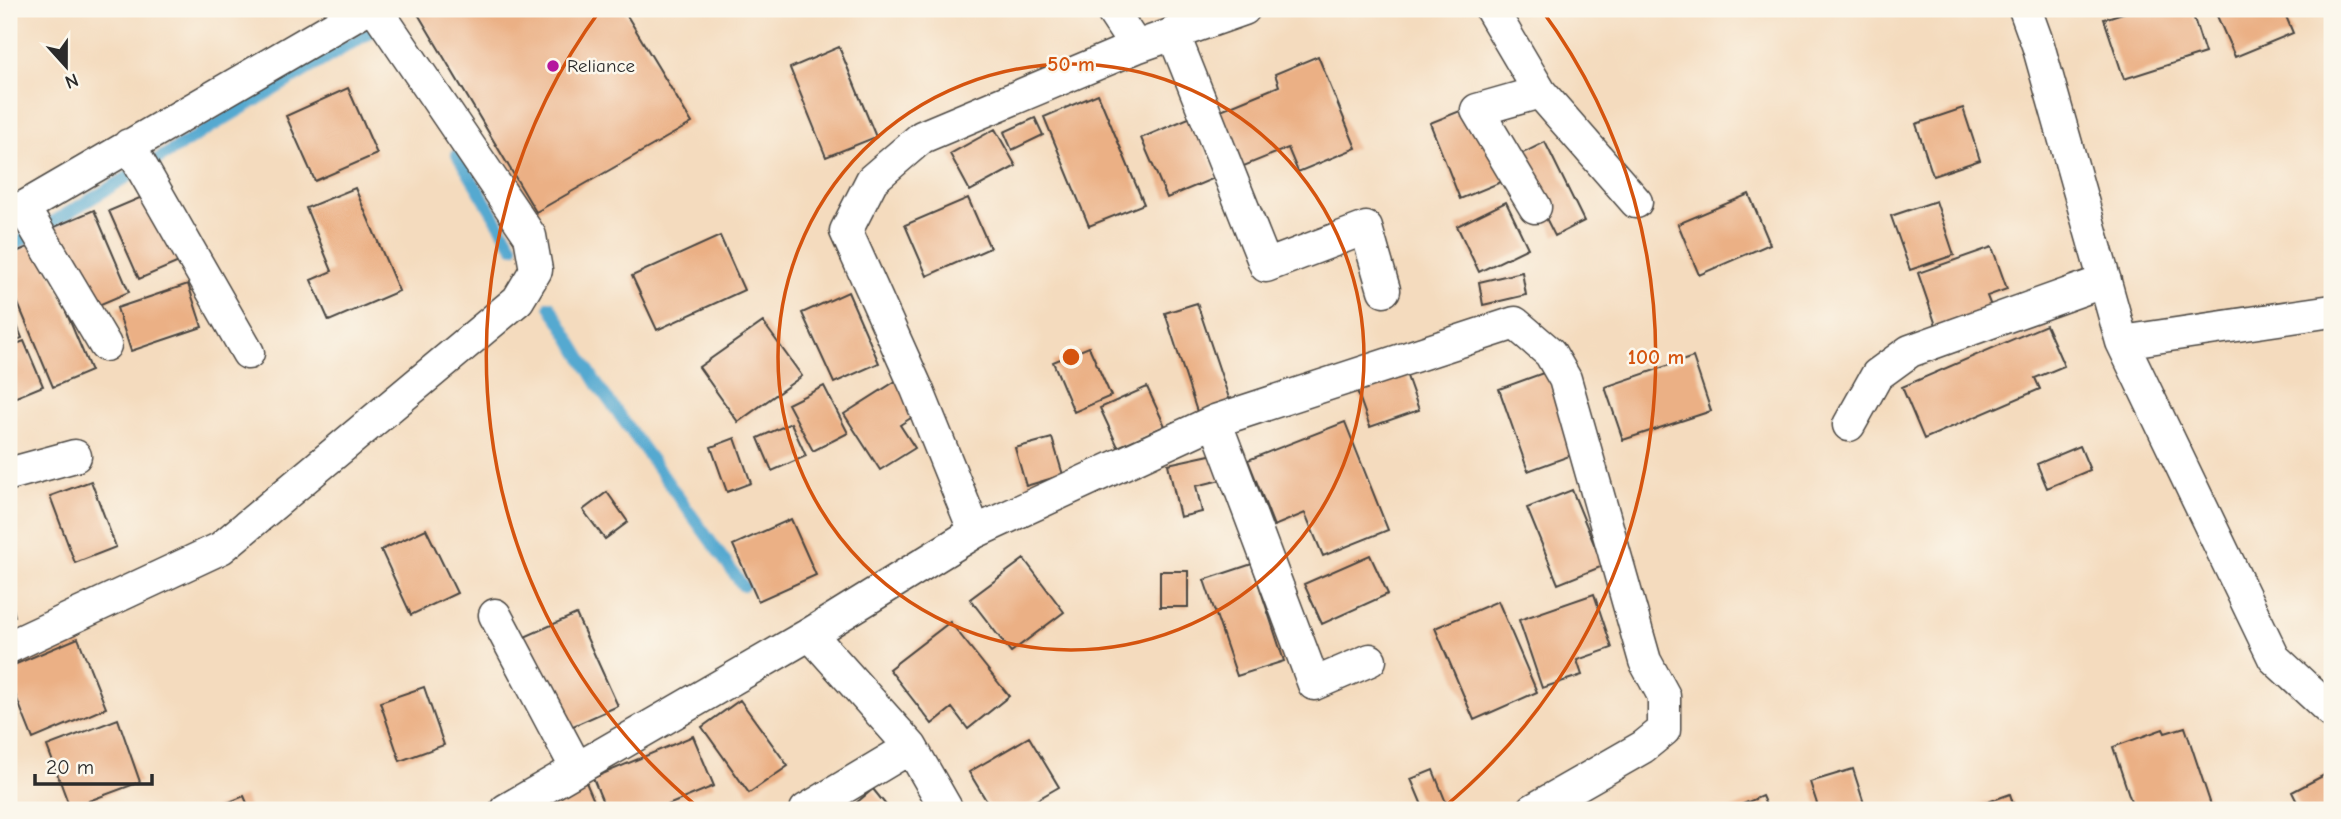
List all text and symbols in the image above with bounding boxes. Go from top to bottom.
north arrow [32,32,102,102]
text: 50 m [1047,52,1095,76]
place label: Reliance [567,55,635,77]
marker: Reliance [545,58,561,74]
text: N [62,68,81,93]
centre of rings [1059,345,1083,369]
text: 100 m [1628,345,1684,369]
scale bar [35,742,152,786]
text: 20 m [46,755,94,779]

